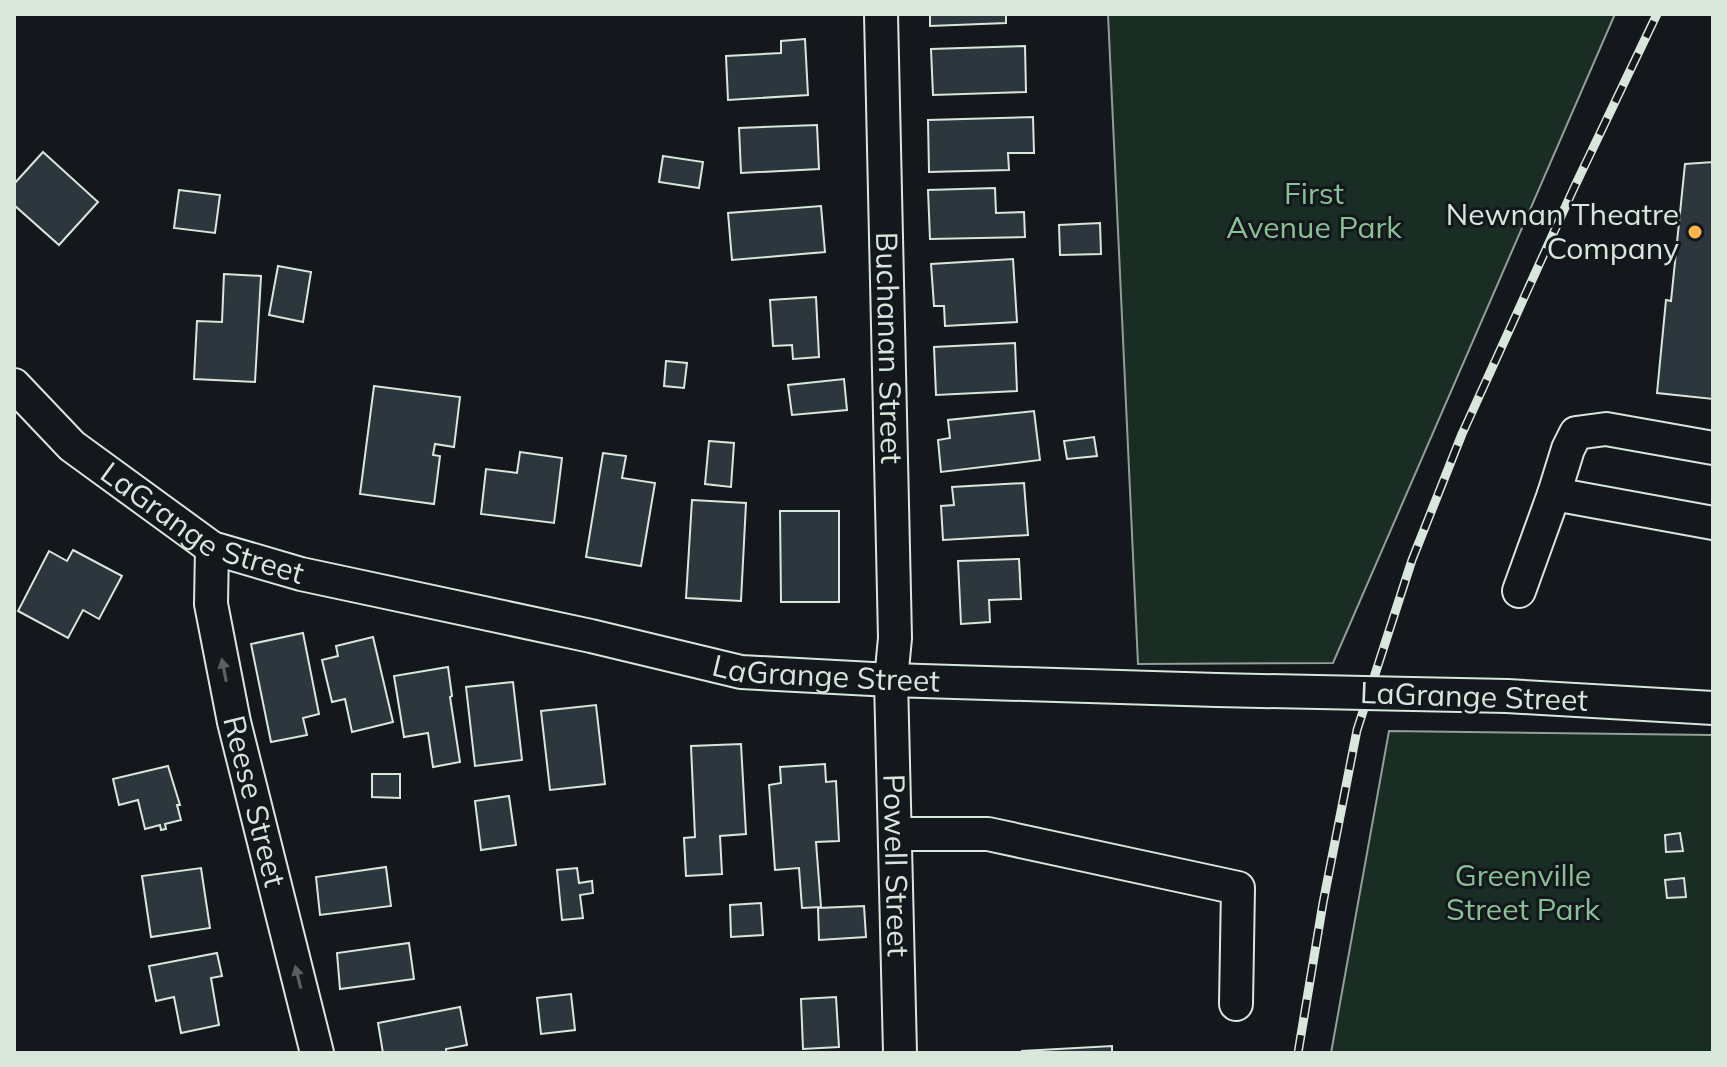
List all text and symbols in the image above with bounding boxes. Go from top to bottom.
park label: First Avenue Park [1226,174,1402,246]
place label: Newnan Theatre Company [1446,195,1679,267]
marker: Newnan Theatre Company [1686,223,1704,241]
street label: Buchanan Street [868,231,911,464]
street label: LaGrange Street [94,453,308,592]
street label: LaGrange Street [709,646,940,699]
one-way arrow [217,658,230,683]
street label: LaGrange Street [1360,673,1589,719]
street label: Reese Street [215,712,295,891]
street label: Powell Street [875,774,918,958]
park label: Greenville Street Park [1446,856,1601,928]
one-way arrow [292,965,304,990]

